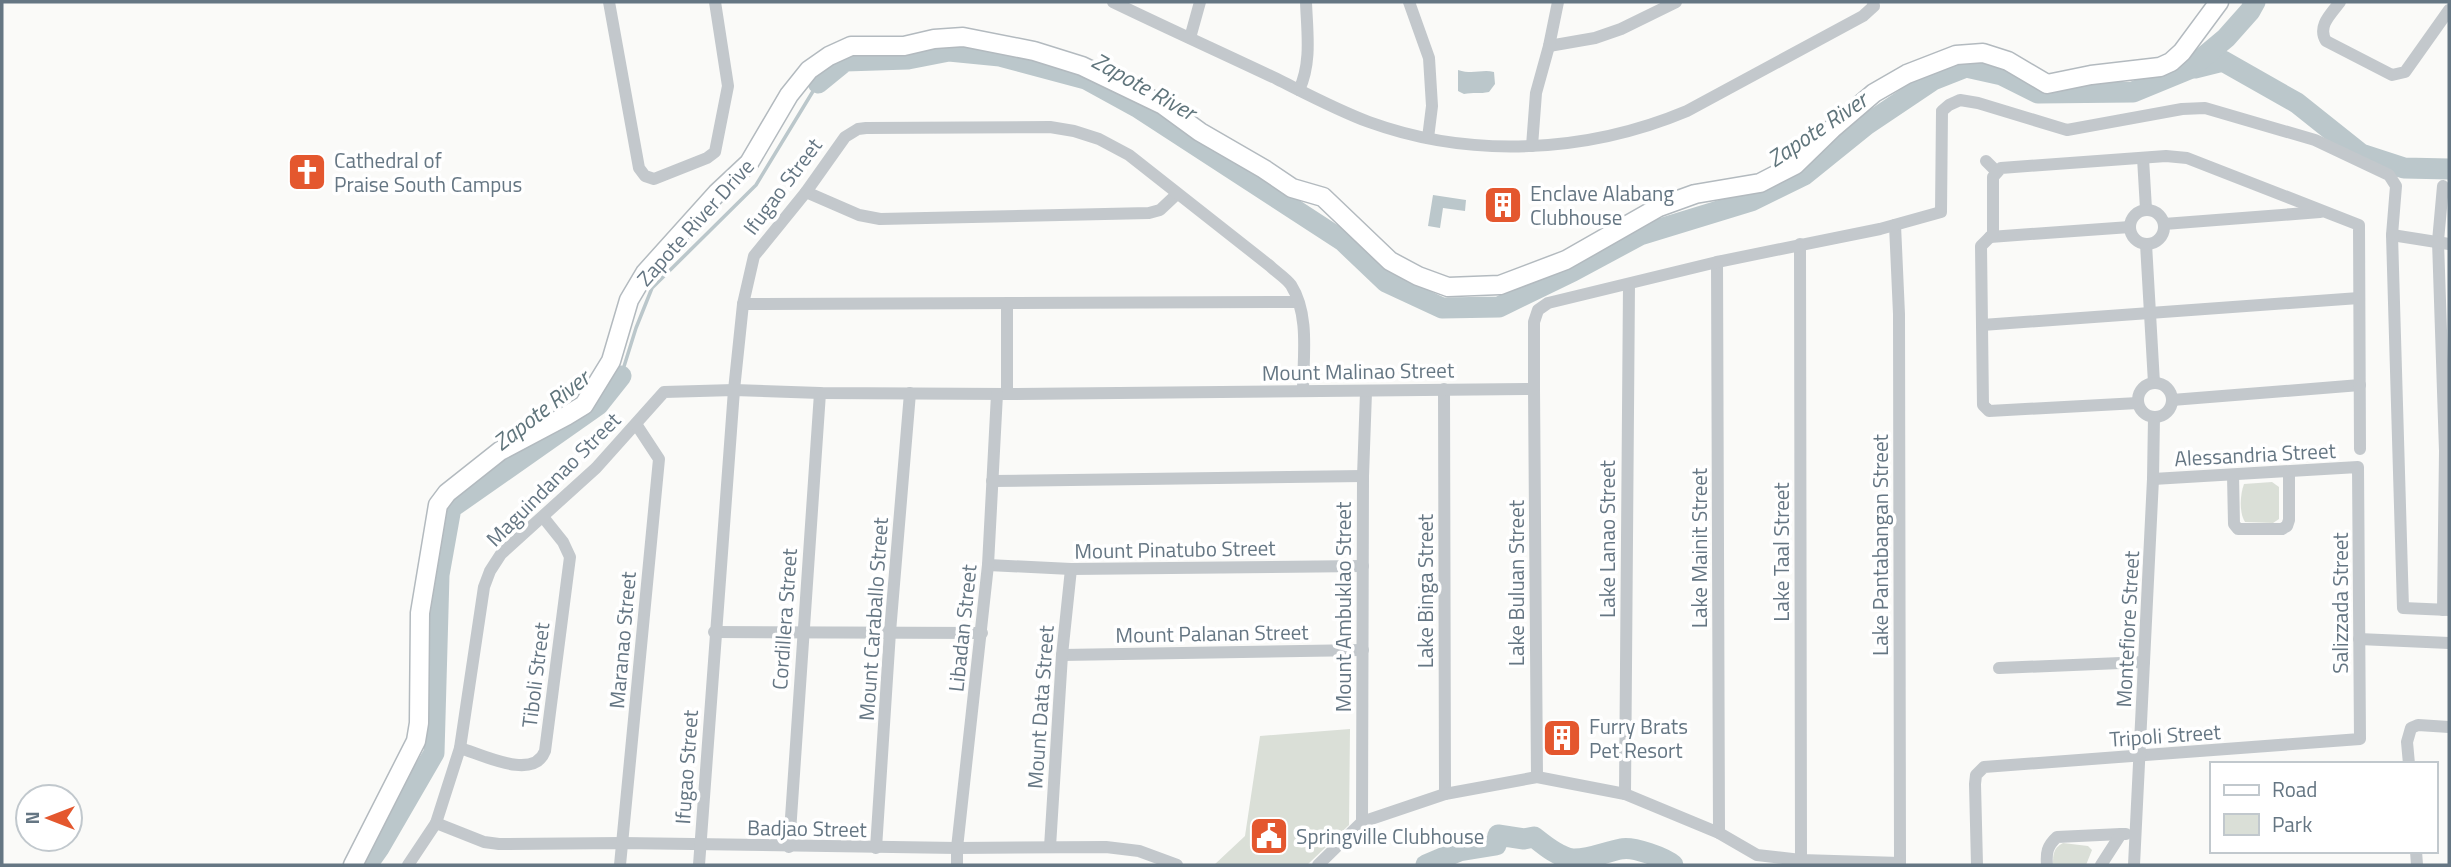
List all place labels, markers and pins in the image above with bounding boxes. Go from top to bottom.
place label: Cathedral of Praise South Campus [334,144,522,200]
church icon: Cathedral of Praise South Campus [286,151,328,193]
place label: Enclave Alabang Clubhouse [1530,177,1674,233]
building icon: Enclave Alabang Clubhouse [1482,184,1524,226]
place label: Furry Brats Pet Resort [1589,710,1688,766]
building icon: Furry Brats Pet Resort [1541,717,1583,759]
public building icon: Springville Clubhouse [1248,815,1290,857]
place label: Springville Clubhouse [1296,820,1484,852]

